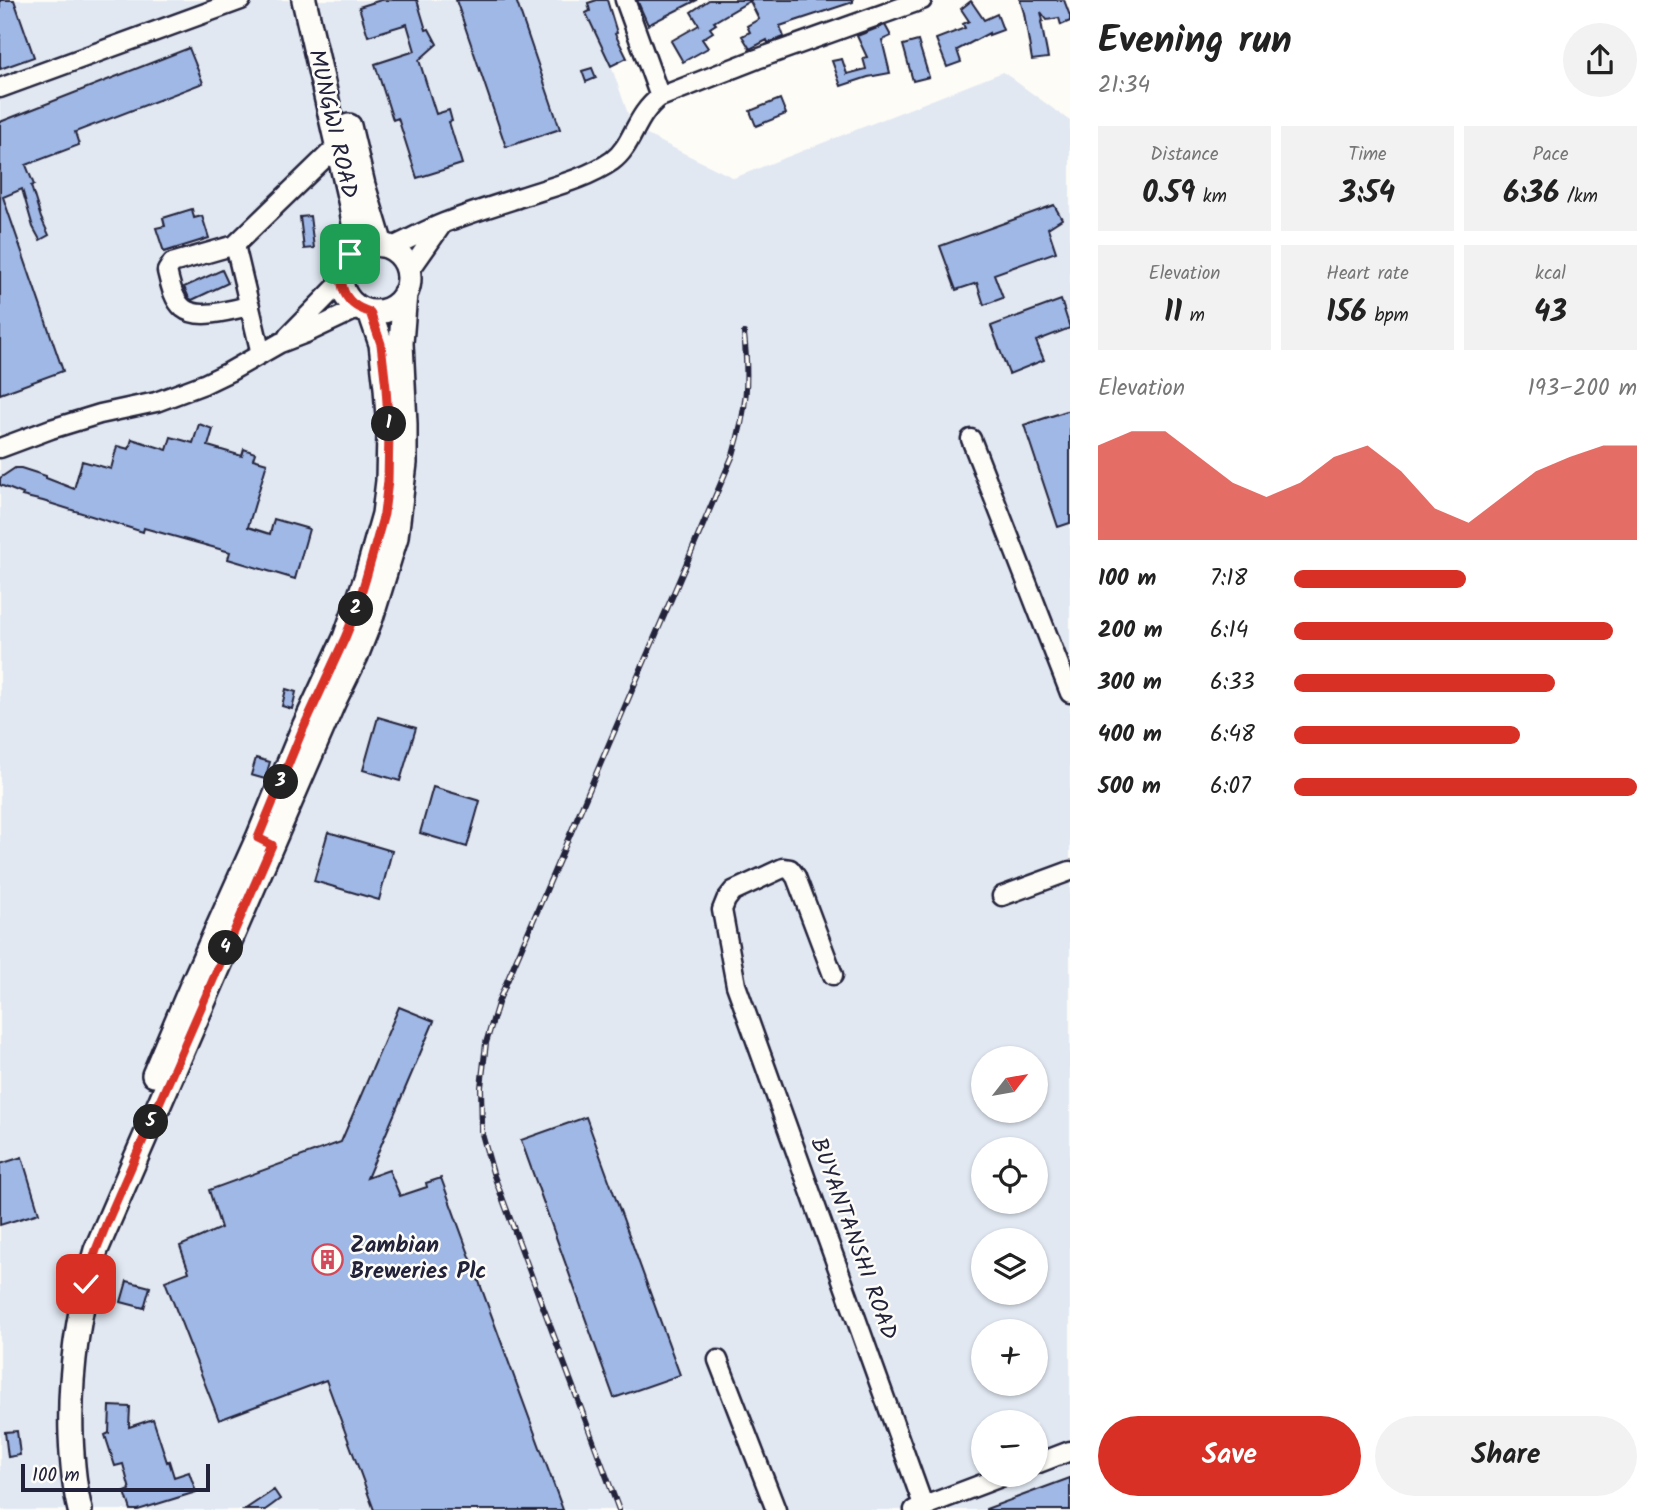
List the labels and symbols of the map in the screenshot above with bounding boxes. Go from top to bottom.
street label: MUNGWI ROAD [297,46,367,202]
pin [320,224,380,284]
pin: 1 [372,406,406,442]
pin: 2 [338,592,374,626]
pin: 3 [264,764,298,800]
pin: 4 [208,930,244,965]
north arrow [971,1046,1048,1124]
pin: 5 [134,1104,168,1140]
street label: BUYANTANSHI ROAD [800,1133,906,1346]
place label: Zambian Breweries Plc [350,1228,487,1290]
building icon: Zambian Breweries Plc [310,1242,344,1276]
pin [56,1254,116,1314]
scale bar [21,1461,210,1493]

